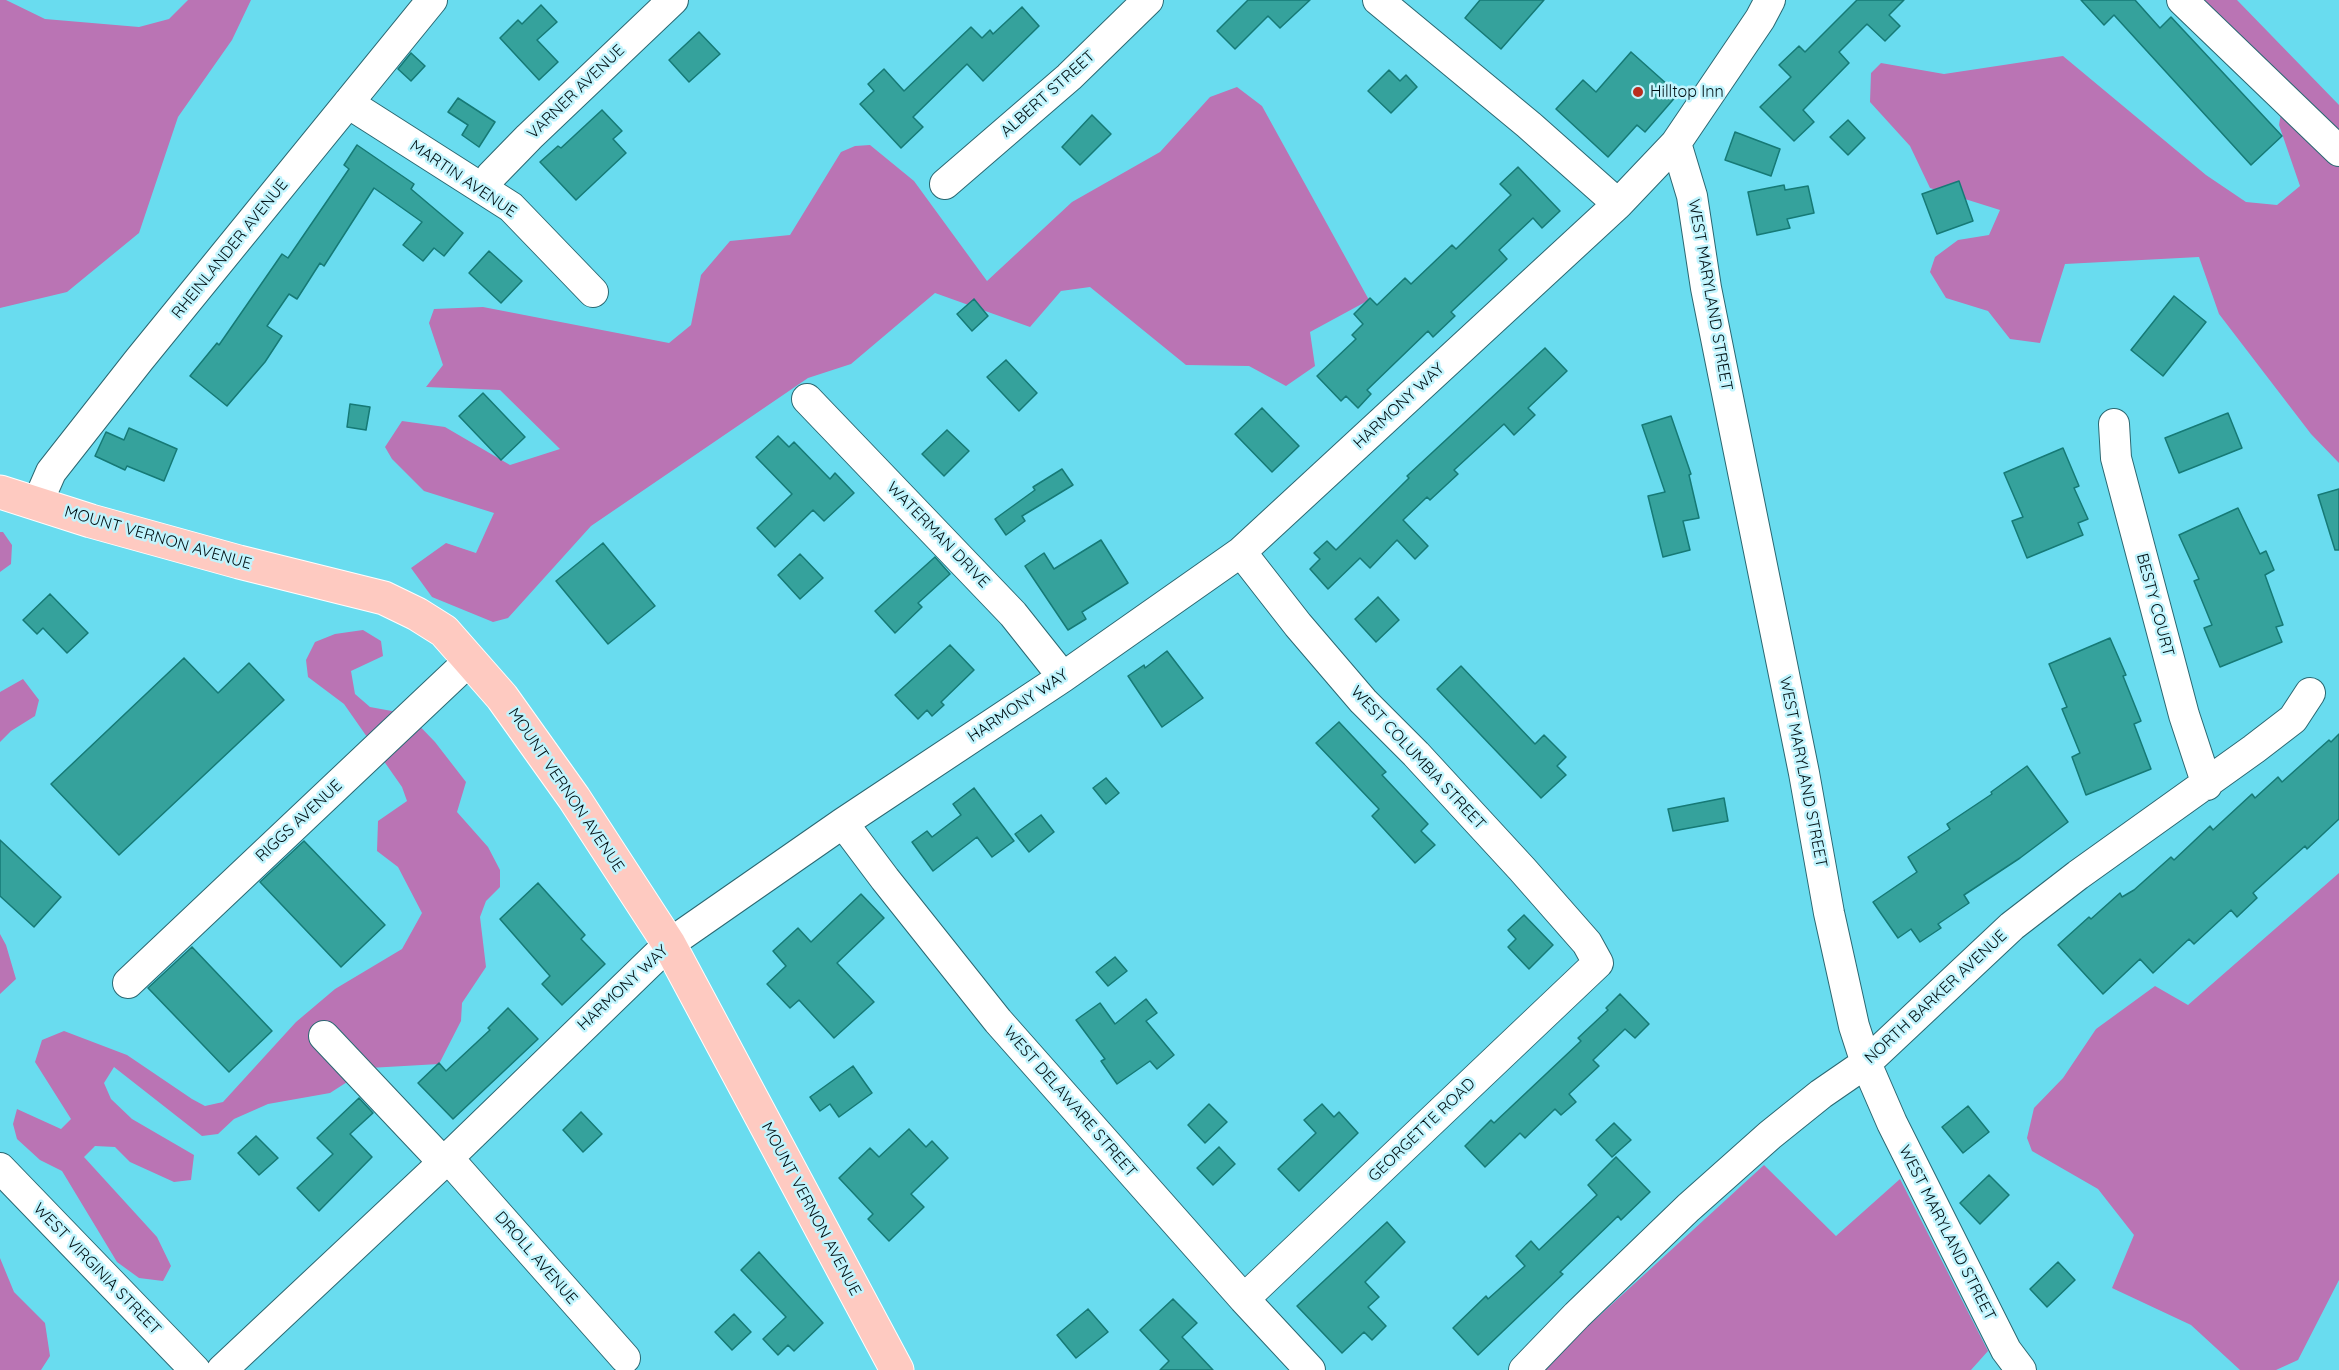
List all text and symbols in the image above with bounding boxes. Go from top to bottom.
street label: VARNER AVENUE [523,41,629,143]
street label: ALBERT STREET [997,47,1099,141]
place label: Hilltop Inn [1650,82,1724,102]
marker: Hilltop Inn [1631,85,1645,99]
street label: MARTIN AVENUE [406,136,520,222]
street label: RHEINLANDER AVENUE [168,175,292,323]
street label: WEST MARYLAND STREET [1684,198,1736,392]
street label: HARMONY WAY [1350,359,1448,453]
street label: WATERMAN DRIVE [883,478,993,592]
street label: MOUNT VERNON AVENUE [62,502,254,574]
street label: BESTY COURT [2132,551,2178,659]
street label: HARMONY WAY [964,665,1072,747]
street label: WEST MARYLAND STREET [1775,675,1831,869]
street label: WEST COLUMBIA STREET [1346,682,1490,834]
street label: MOUNT VERNON AVENUE [504,704,628,876]
street label: RIGGS AVENUE [252,776,346,866]
street label: NORTH BARKER AVENUE [1861,926,2011,1068]
street label: HARMONY WAY [574,941,672,1035]
street label: WEST DELAWARE STREET [999,1023,1141,1181]
street label: GEORGETTE ROAD [1365,1074,1479,1186]
street label: MOUNT VERNON AVENUE [757,1119,865,1299]
street label: WEST MARYLAND STREET [1894,1142,2000,1324]
street label: WEST VIRGINIA STREET [29,1199,165,1339]
street label: DROLL AVENUE [491,1208,581,1308]

